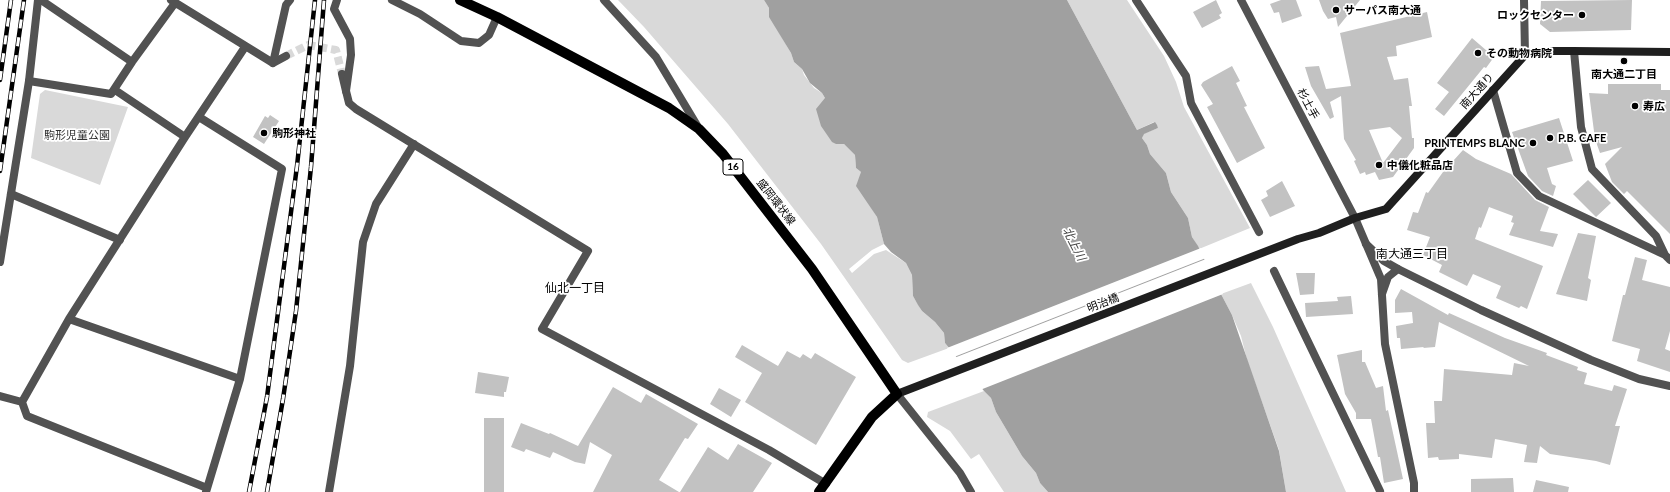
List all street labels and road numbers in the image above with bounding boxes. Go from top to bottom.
street label: 南大通り [1457,70,1497,112]
street label: 杉土手 [1294,86,1322,122]
road number: 16 [723,159,743,175]
street label: 盛岡環状線 [754,176,798,228]
street label: 明治橋 [1085,291,1121,315]

